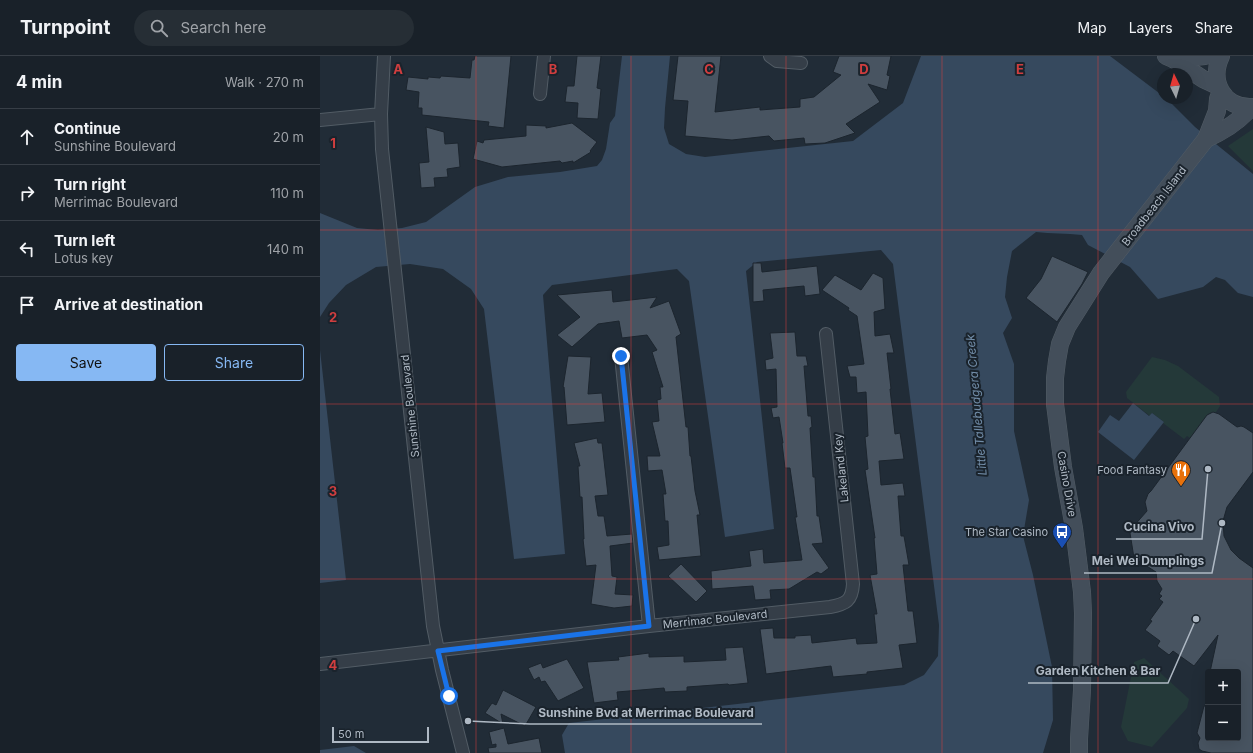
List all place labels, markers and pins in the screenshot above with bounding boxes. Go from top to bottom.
restaurant icon: Food Fantasy [1170,459,1192,487]
place label: Food Fantasy [1097,463,1167,477]
callout: Cucina Vivo [1116,515,1202,539]
bus stop icon: The Star Casino [1051,521,1073,549]
place label: The Star Casino [965,525,1048,539]
callout: Mei Wei Dumplings [1084,549,1212,573]
callout: Garden Kitchen & Bar [1028,659,1168,683]
callout: Sunshine Bvd at Merrimac Boulevard [530,700,762,724]

